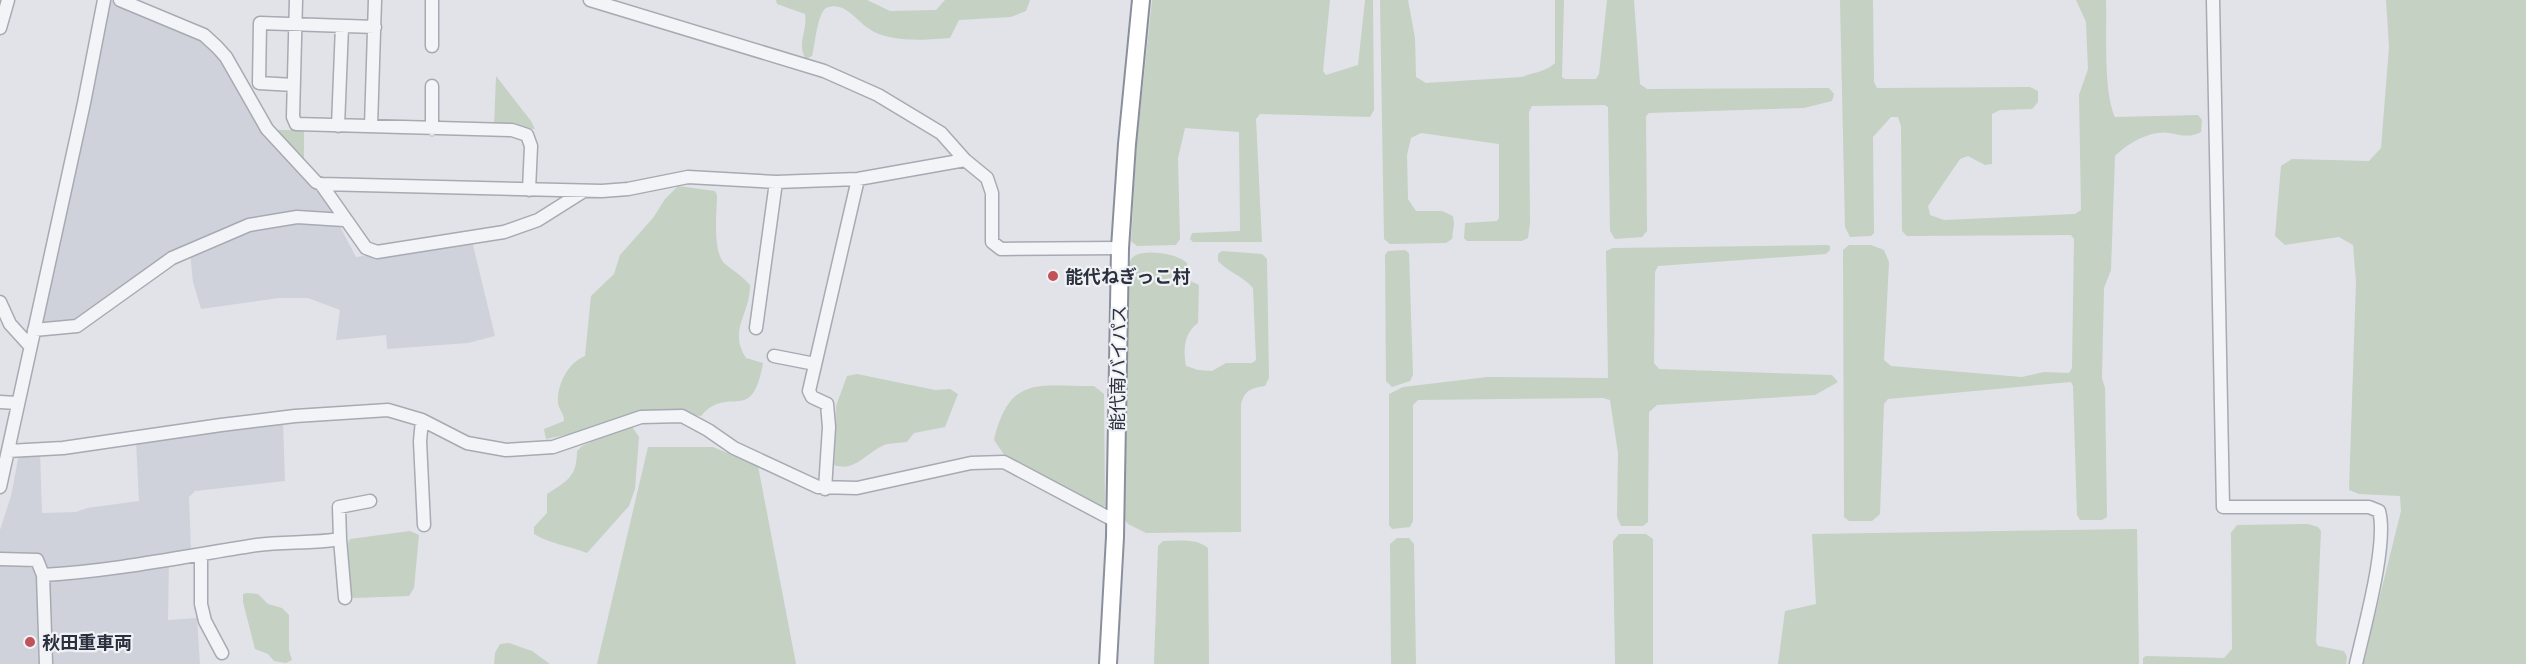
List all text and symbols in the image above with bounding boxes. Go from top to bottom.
place label: 能代ねぎっこ村 [1065,266,1190,287]
marker: 能代ねぎっこ村 [1046,269,1060,283]
street label: 能代南バイパス [1106,305,1130,431]
place label: 秋田重車両 [42,632,132,653]
marker: 秋田重車両 [23,635,37,649]

